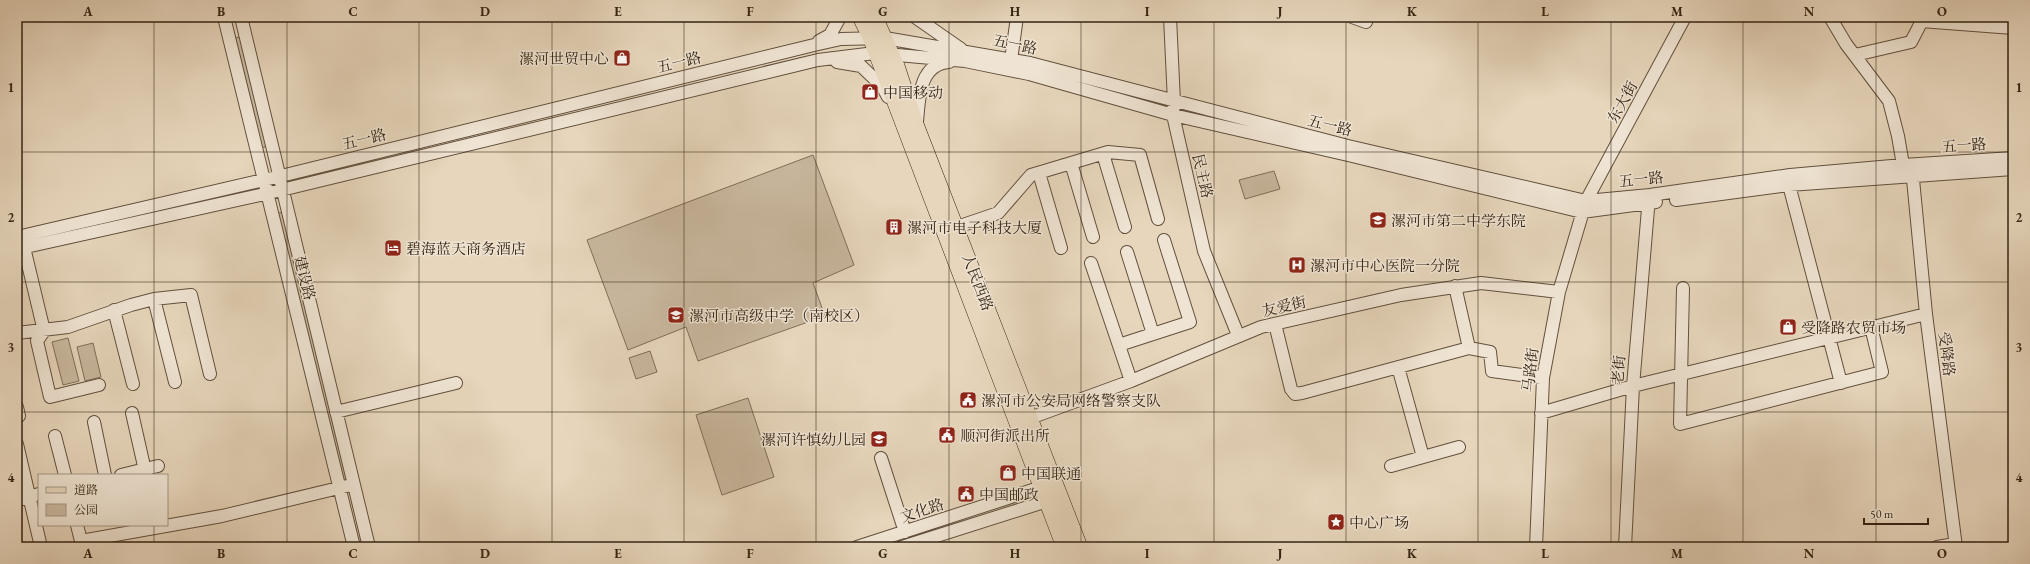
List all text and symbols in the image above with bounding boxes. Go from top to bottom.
text: A [82,3,93,20]
text: B [217,3,225,20]
text: C [348,3,358,20]
text: D [480,3,490,20]
text: E [614,3,622,20]
text: F [746,3,754,20]
text: G [878,3,888,20]
text: H [1010,3,1021,20]
text: I [1145,3,1150,20]
text: J [1276,3,1283,20]
text: K [1407,3,1418,20]
text: L [1541,3,1549,20]
text: M [1671,3,1683,20]
text: N [1804,3,1815,20]
text: O [1937,3,1947,20]
street label: 五一路 [991,30,1039,58]
street label: 五一路 [655,47,703,77]
shop icon: 漯河世贸中心 [612,48,632,68]
place label: 漯河世贸中心 [519,49,609,68]
street label: 东大街 [1603,78,1641,126]
text: 1 [8,79,15,96]
text: 1 [2016,79,2023,96]
shop icon: 中国移动 [860,82,880,102]
place label: 中国移动 [883,83,943,102]
street label: 五一路 [1306,110,1354,140]
street label: 五一路 [340,124,388,154]
street label: 五一路 [1941,134,1987,156]
street label: 民主路 [1189,152,1217,200]
street label: 五一路 [1618,167,1664,191]
text: 2 [8,209,15,226]
text: 2 [2016,209,2023,226]
school or university icon: 漯河市第二中学东院 [1368,210,1388,230]
place label: 漯河市第二中学东院 [1391,211,1526,230]
building icon: 漯河市电子科技大厦 [884,217,904,237]
place label: 漯河市电子科技大厦 [907,218,1042,237]
hotel icon: 碧海蓝天商务酒店 [383,238,403,258]
place label: 碧海蓝天商务酒店 [406,239,526,258]
street label: 人民西路 [958,251,998,313]
street label: 建设路 [290,254,320,302]
hospital icon: 漯河市中心医院一分院 [1287,255,1307,275]
place label: 漯河市中心医院一分院 [1310,256,1460,275]
street label: 友爱街 [1260,292,1308,320]
school or university icon: 漯河市高级中学（南校区） [666,305,686,325]
place label: 漯河市高级中学（南校区） [689,306,869,325]
shop icon: 受降路农贸市场 [1778,317,1798,337]
place label: 受降路农贸市场 [1801,318,1906,337]
street label: 受降路 [1935,331,1959,377]
text: 3 [8,339,15,356]
text: 3 [2016,339,2023,356]
street label: 马路街 [1518,347,1542,393]
street label: 老街 [1607,354,1629,386]
public building icon: 漯河市公安局网络警察支队 [958,390,978,410]
place label: 漯河市公安局网络警察支队 [981,391,1161,410]
public building icon: 顺河街派出所 [937,425,957,445]
place label: 顺河街派出所 [960,426,1050,445]
school or university icon: 漯河许慎幼儿园 [869,429,889,449]
place label: 漯河许慎幼儿园 [761,430,866,449]
shop icon: 中国联通 [998,463,1018,483]
place label: 中国联通 [1021,464,1081,483]
text: 4 [8,469,15,486]
text: 4 [2016,469,2023,486]
legend [38,474,168,526]
text: 道路 [74,482,98,498]
public building icon: 中国邮政 [956,484,976,504]
place label: 中国邮政 [979,485,1039,504]
street label: 文化路 [898,494,946,526]
scale bar [1864,500,1928,526]
text: 公园 [74,502,98,518]
text: 50 m [1870,506,1894,522]
place icon: 中心广场 [1326,512,1346,532]
place label: 中心广场 [1349,513,1409,532]
text: A [82,545,93,562]
text: B [217,545,225,562]
text: C [348,545,358,562]
text: D [480,545,490,562]
text: E [614,545,622,562]
text: F [746,545,754,562]
text: G [878,545,888,562]
text: H [1010,545,1021,562]
text: I [1145,545,1150,562]
text: J [1276,545,1283,562]
text: K [1407,545,1418,562]
text: L [1541,545,1549,562]
text: M [1671,545,1683,562]
text: N [1804,545,1815,562]
text: O [1937,545,1947,562]

